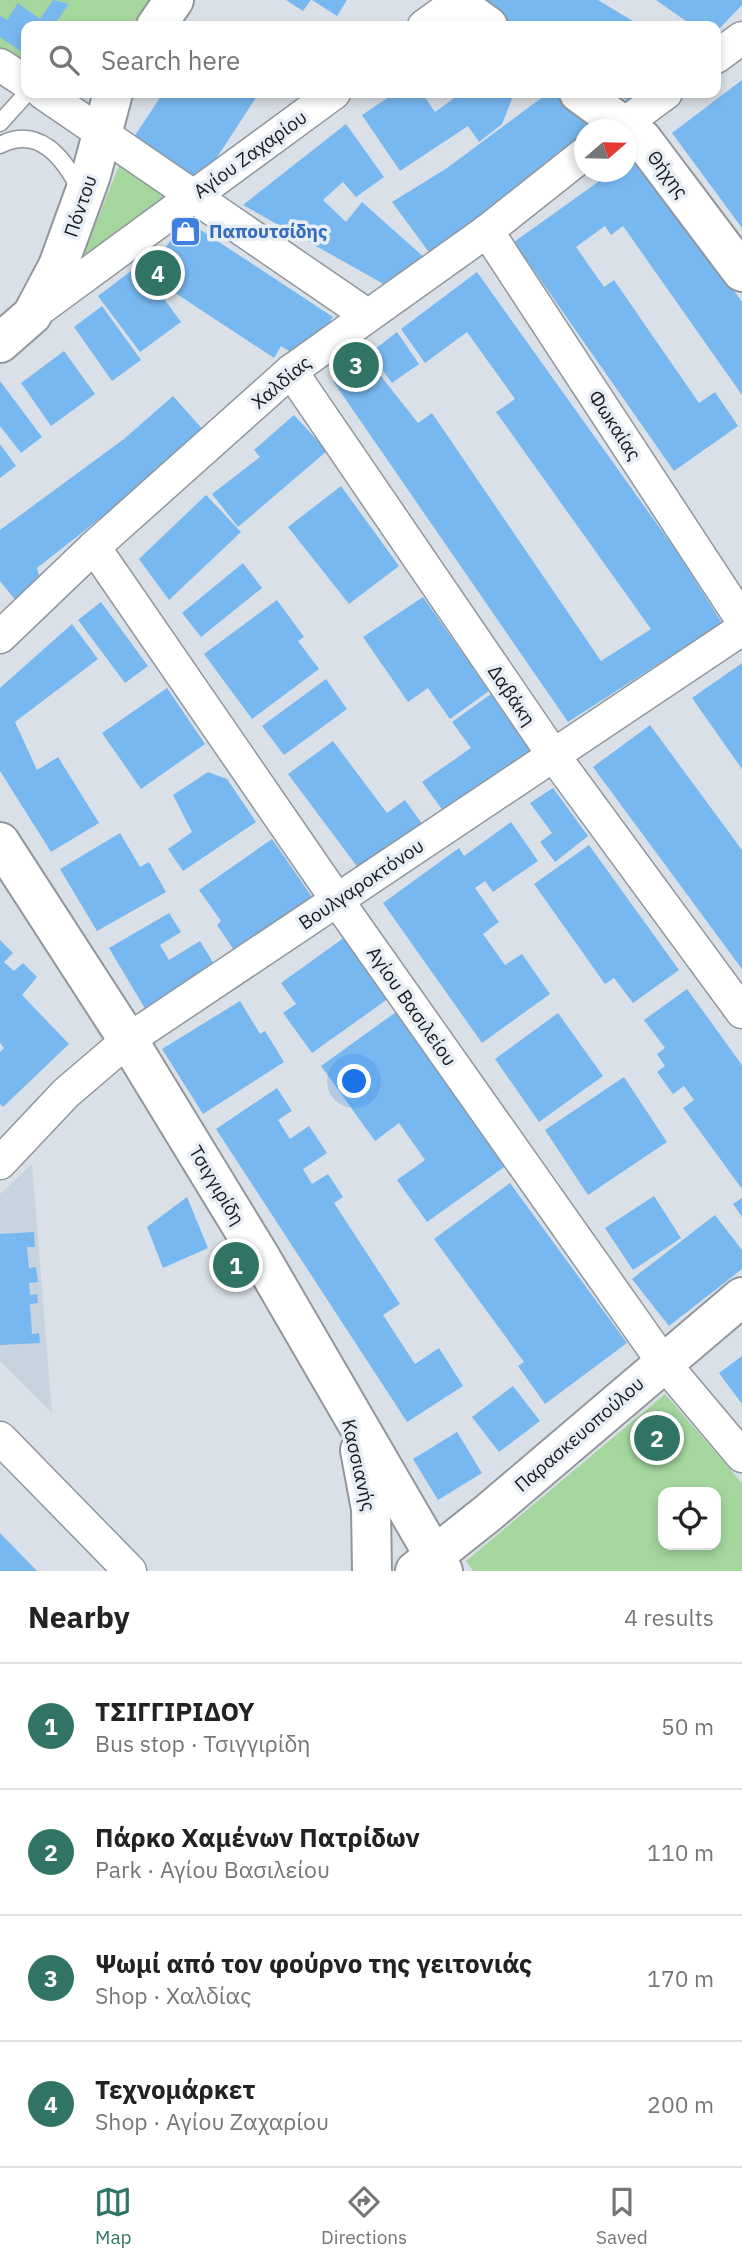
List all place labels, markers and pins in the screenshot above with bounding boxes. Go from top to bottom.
shop icon: Παπουτσίδης [169,214,203,248]
place label: Παπουτσίδης [209,219,328,243]
pin: 4 [135,247,181,299]
pin: 3 [333,339,379,391]
pin: 1 [213,1239,259,1291]
pin: 2 [634,1412,680,1464]

